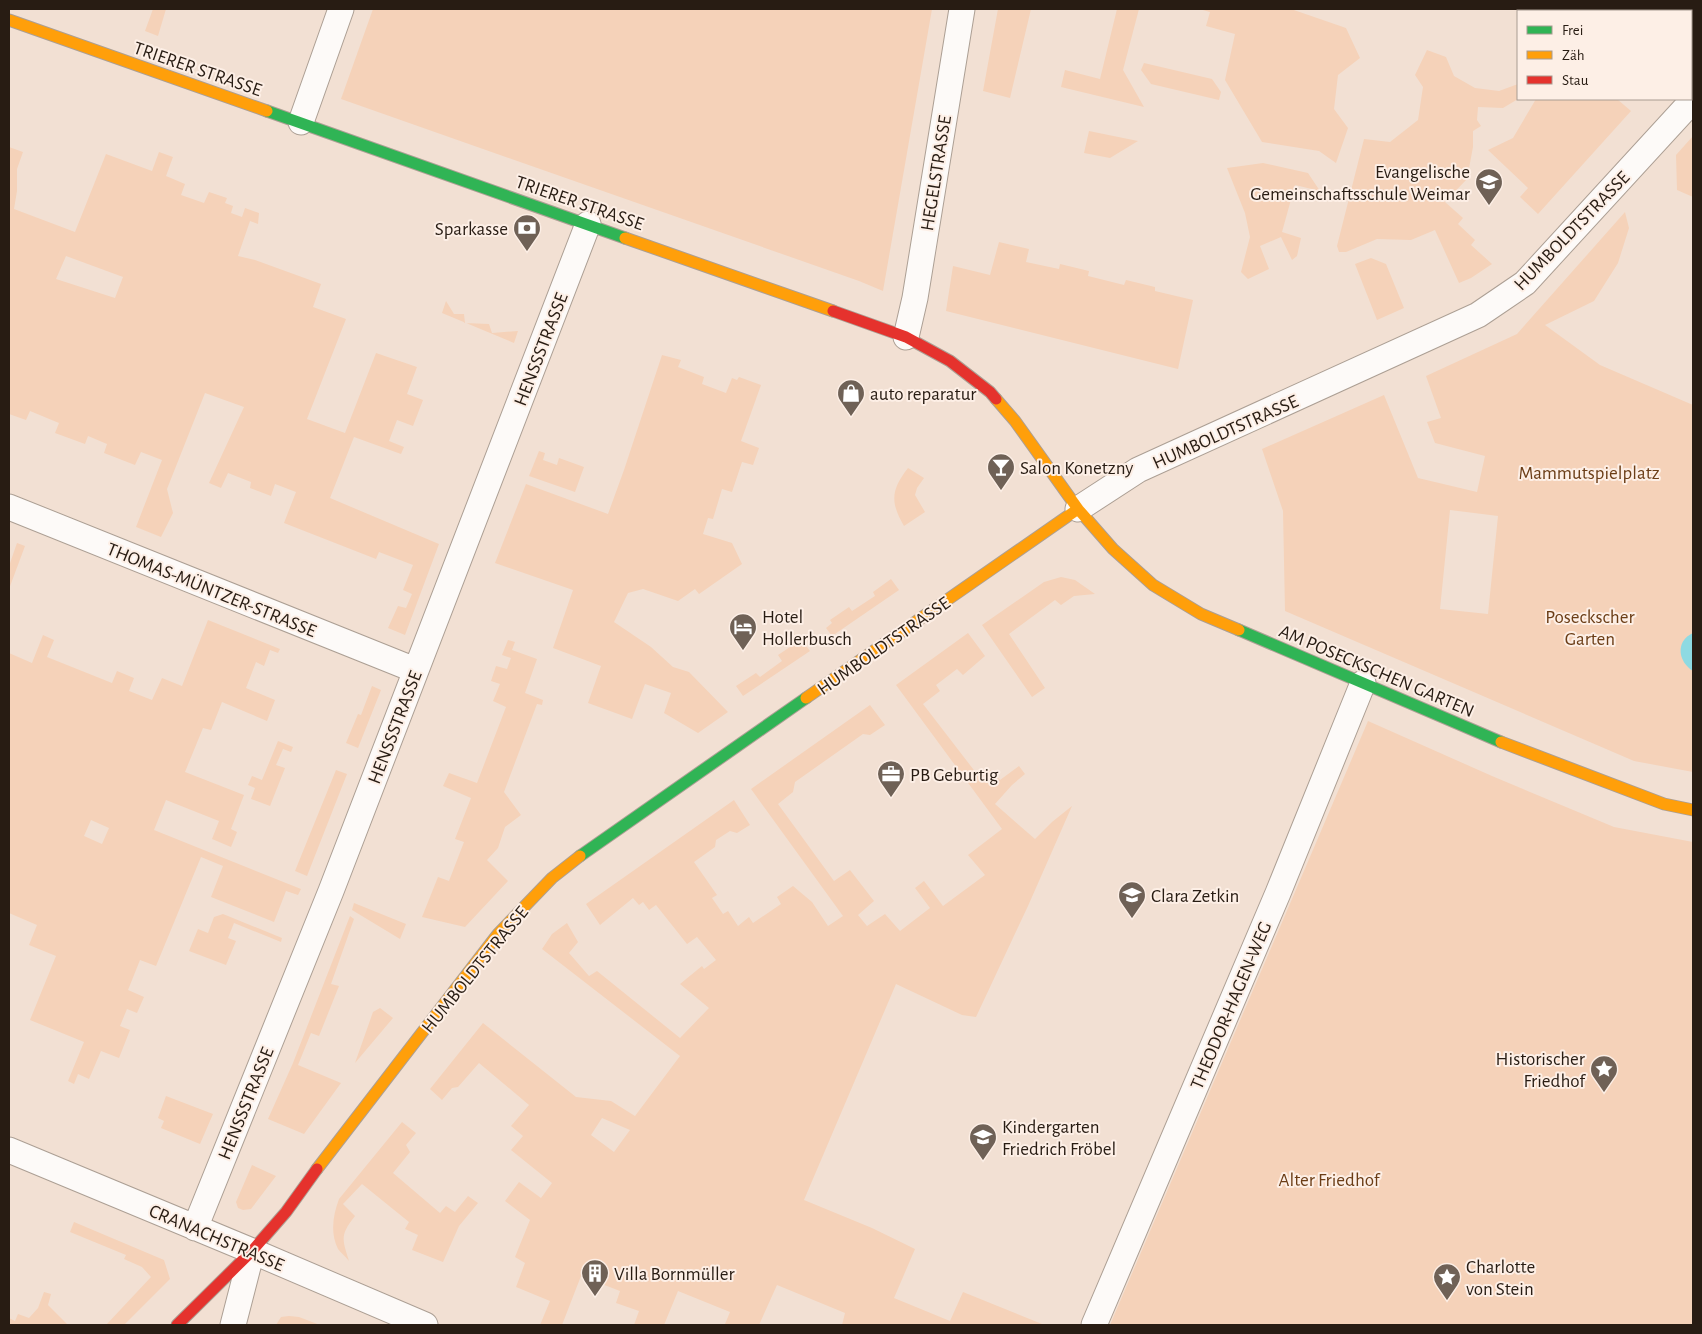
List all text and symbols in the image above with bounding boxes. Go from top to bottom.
legend [1517,10,1692,100]
text: Frei [1562,23,1583,38]
street label: TRIERER STRASSE [131,39,264,100]
text: Zäh [1562,48,1585,63]
text: Stau [1562,73,1589,88]
street label: HEGELSTRASSE [918,114,955,232]
place label: Evangelische Gemeinschaftsschule Weimar [1250,163,1470,204]
school or university icon: Evangelische Gemeinschaftsschule Weimar [1474,167,1504,206]
street label: HUMBOLDTSTRASSE [1511,168,1634,294]
street label: TRIERER STRASSE [513,173,646,234]
bank icon: Sparkasse [512,213,542,252]
place label: Sparkasse [435,220,508,239]
street label: HENSSSTRASSE [511,290,572,409]
shop icon: auto reparatur [836,378,866,417]
place label: auto reparatur [870,385,976,404]
street label: HUMBOLDTSTRASSE [1150,392,1301,473]
bar icon: Salon Konetzny [986,452,1016,491]
place label: Salon Konetzny [1020,459,1133,478]
park label: Mammutspielplatz [1518,464,1660,483]
street label: THOMAS-MÜNTZER-STRASSE [104,539,319,641]
street label: HUMBOLDTSTRASSE [814,593,954,699]
place label: Hotel Hollerbusch [762,608,852,649]
park label: Poseckscher Garten [1545,608,1635,649]
hotel icon: Hotel Hollerbusch [728,612,758,651]
street label: AM POSECKSCHEN GARTEN [1276,622,1477,721]
street label: HENSSSTRASSE [365,668,426,787]
office icon: PB Geburtig [876,759,906,798]
place label: PB Geburtig [910,766,999,785]
school or university icon: Clara Zetkin [1117,880,1147,919]
place label: Clara Zetkin [1151,887,1239,906]
street label: HUMBOLDTSTRASSE [418,903,532,1037]
street label: THEODOR-HAGEN-WEG [1187,919,1275,1092]
street label: HENSSSTRASSE [215,1045,278,1163]
place label: Historischer Friedhof [1496,1050,1586,1091]
place icon: Historischer Friedhof [1589,1054,1619,1093]
place label: Kindergarten Friedrich Fröbel [1002,1118,1116,1159]
school or university icon: Kindergarten Friedrich Fröbel [968,1122,998,1161]
park label: Alter Friedhof [1279,1171,1381,1190]
street label: CRANACHSTRASSE [146,1201,287,1275]
building icon: Villa Bornmüller [580,1258,610,1297]
place label: Charlotte von Stein [1466,1258,1535,1299]
place icon: Charlotte von Stein [1432,1262,1462,1301]
place label: Villa Bornmüller [614,1265,735,1284]

